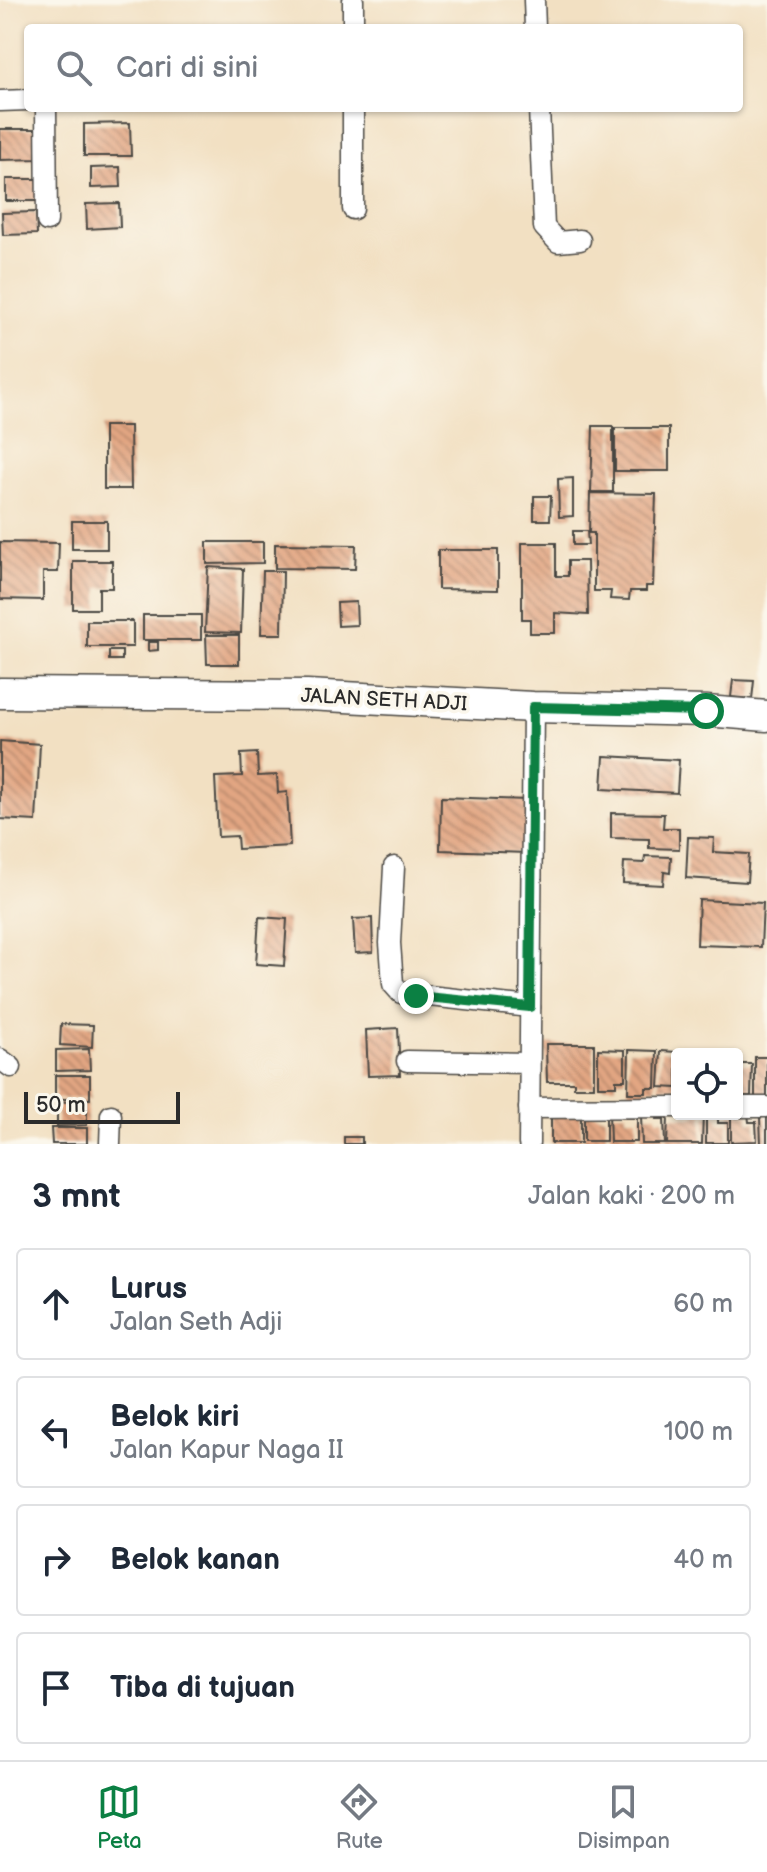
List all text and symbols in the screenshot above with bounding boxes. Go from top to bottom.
search box [24,24,743,112]
icon: search [52,46,96,90]
text: Cari di sini [116,50,258,86]
street label: JALAN SETH ADJI [300,684,468,716]
route start [688,693,724,729]
route end [398,978,434,1014]
map controls [671,1048,743,1120]
button: locate [671,1048,743,1120]
scale bar [24,1088,180,1124]
text: 50 m [36,1092,86,1119]
text: 3 mnt [32,1176,120,1217]
text: Jalan kaki · 200 m [528,1181,735,1212]
text: Lurus [110,1271,187,1307]
icon: ahead [34,1282,78,1326]
text: 60 m [673,1289,733,1320]
text: Jalan Seth Adji [110,1307,282,1338]
text: Belok kiri [110,1399,239,1435]
icon: left [34,1410,78,1454]
text: 100 m [664,1417,733,1448]
text: Jalan Kapur Naga II [110,1435,344,1466]
icon: right [34,1538,78,1582]
text: Belok kanan [110,1542,280,1578]
text: 40 m [673,1545,733,1576]
icon: arrive [34,1666,78,1710]
text: Tiba di tujuan [110,1670,295,1706]
tab: Peta [97,1780,142,1855]
tab: Rute [336,1780,383,1855]
tab: Disimpan [577,1780,670,1855]

